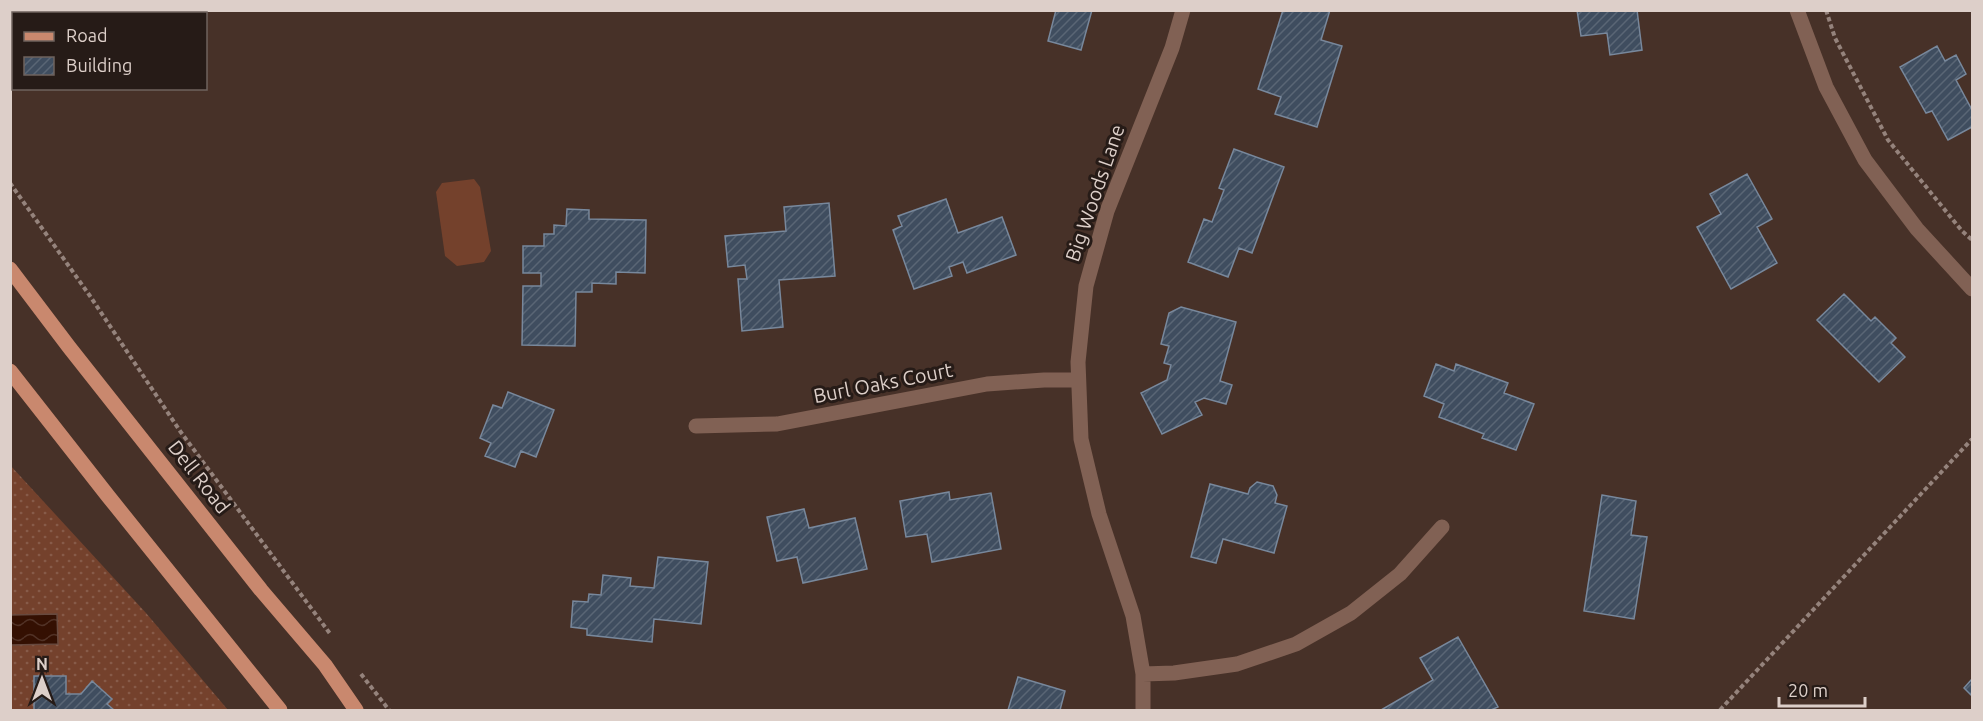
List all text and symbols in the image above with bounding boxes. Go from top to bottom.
legend [12,12,207,90]
text: Road [66,25,108,45]
text: Building [66,55,132,75]
street label: Big Woods Lane [1060,121,1129,264]
street label: Burl Oaks Court [811,358,955,407]
street label: Dell Road [164,436,235,518]
north arrow [12,649,72,709]
text: N [36,655,48,673]
scale bar [1779,670,1864,708]
text: 20 m [1788,680,1828,700]

